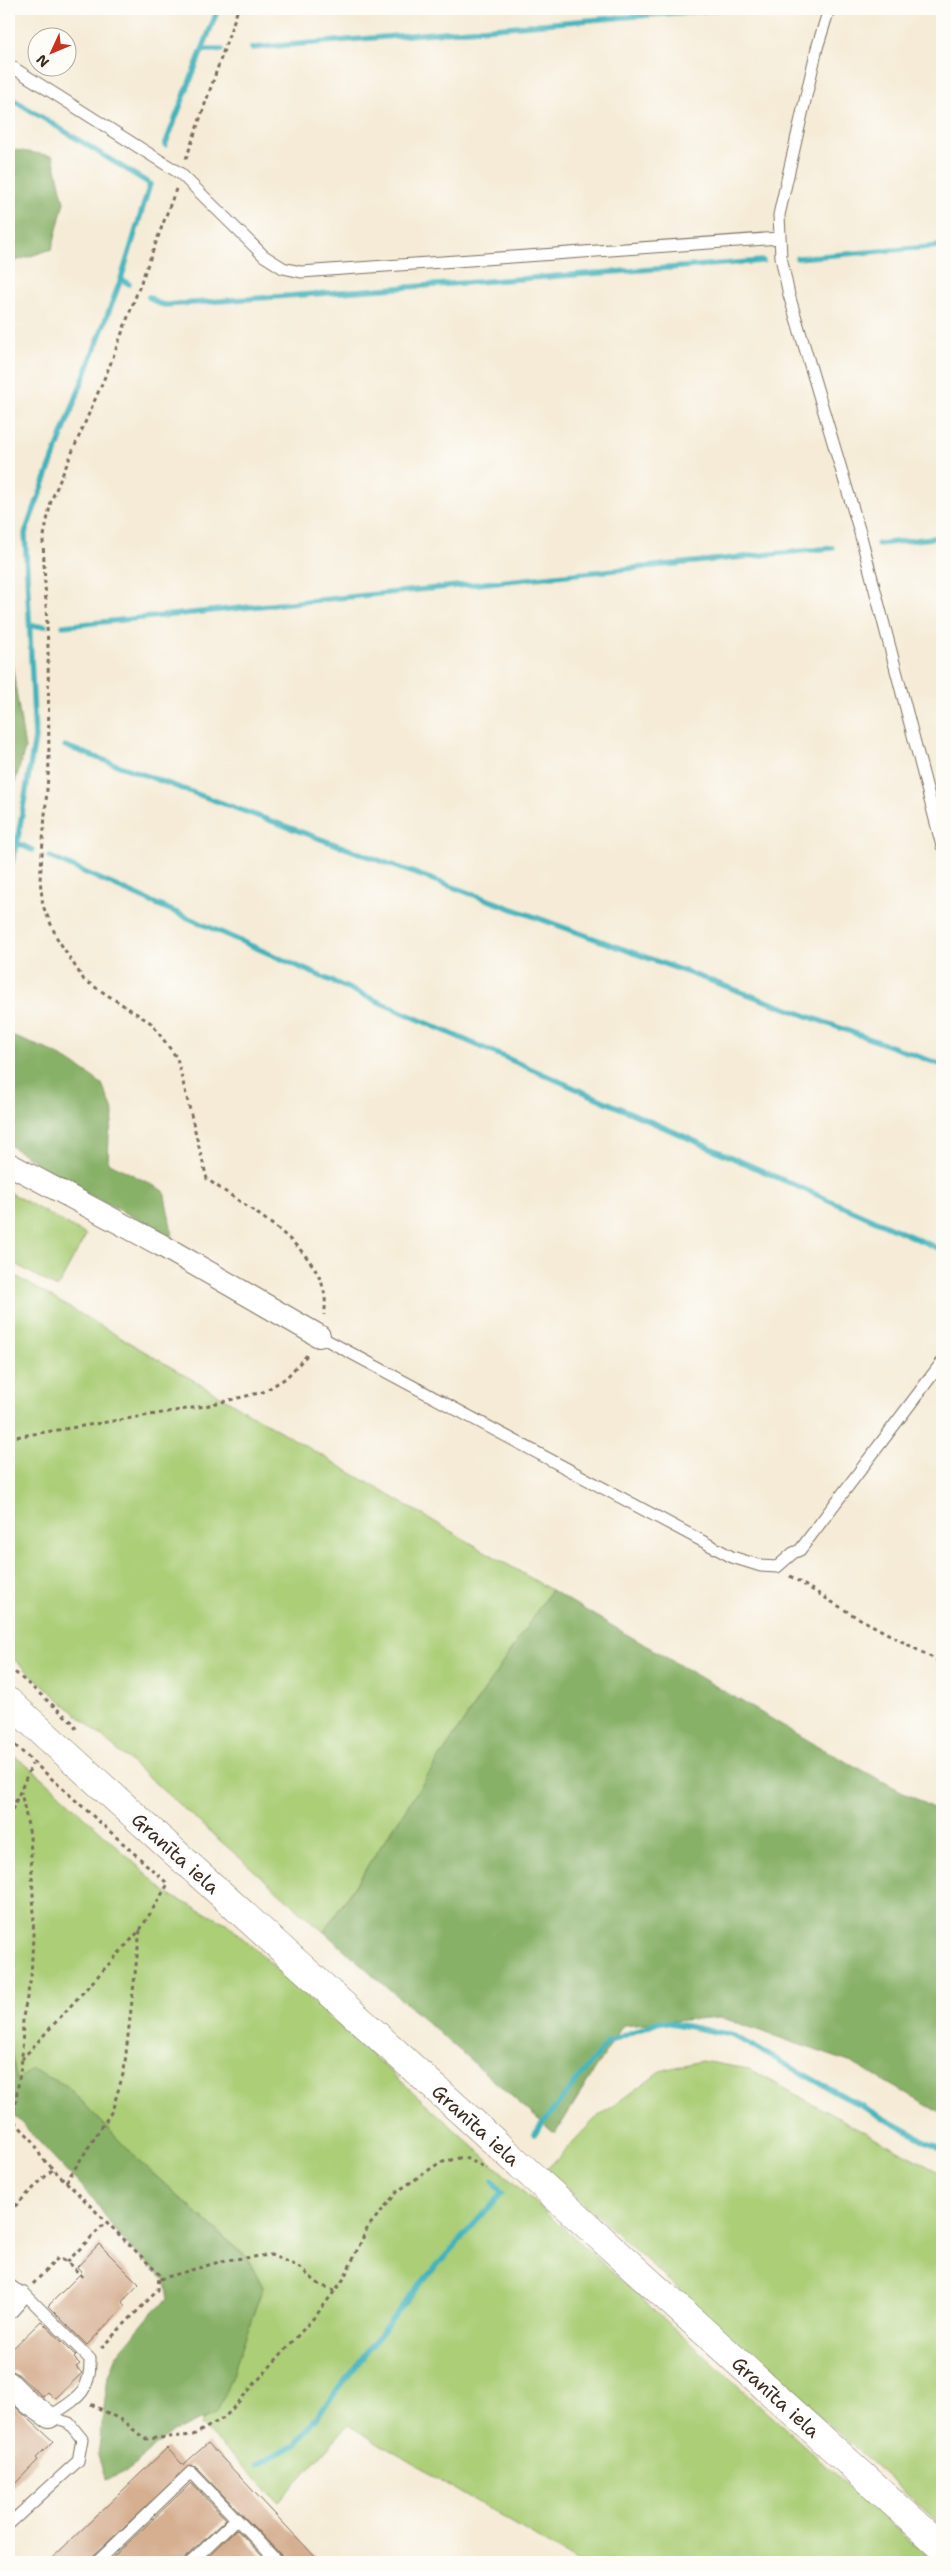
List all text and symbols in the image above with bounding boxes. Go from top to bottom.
north arrow [28,28,78,78]
text: N [32,51,53,71]
street label: Granīta iela [126,1807,225,1900]
street label: Granīta iela [426,2079,525,2172]
street label: Granīta iela [727,2351,825,2444]

